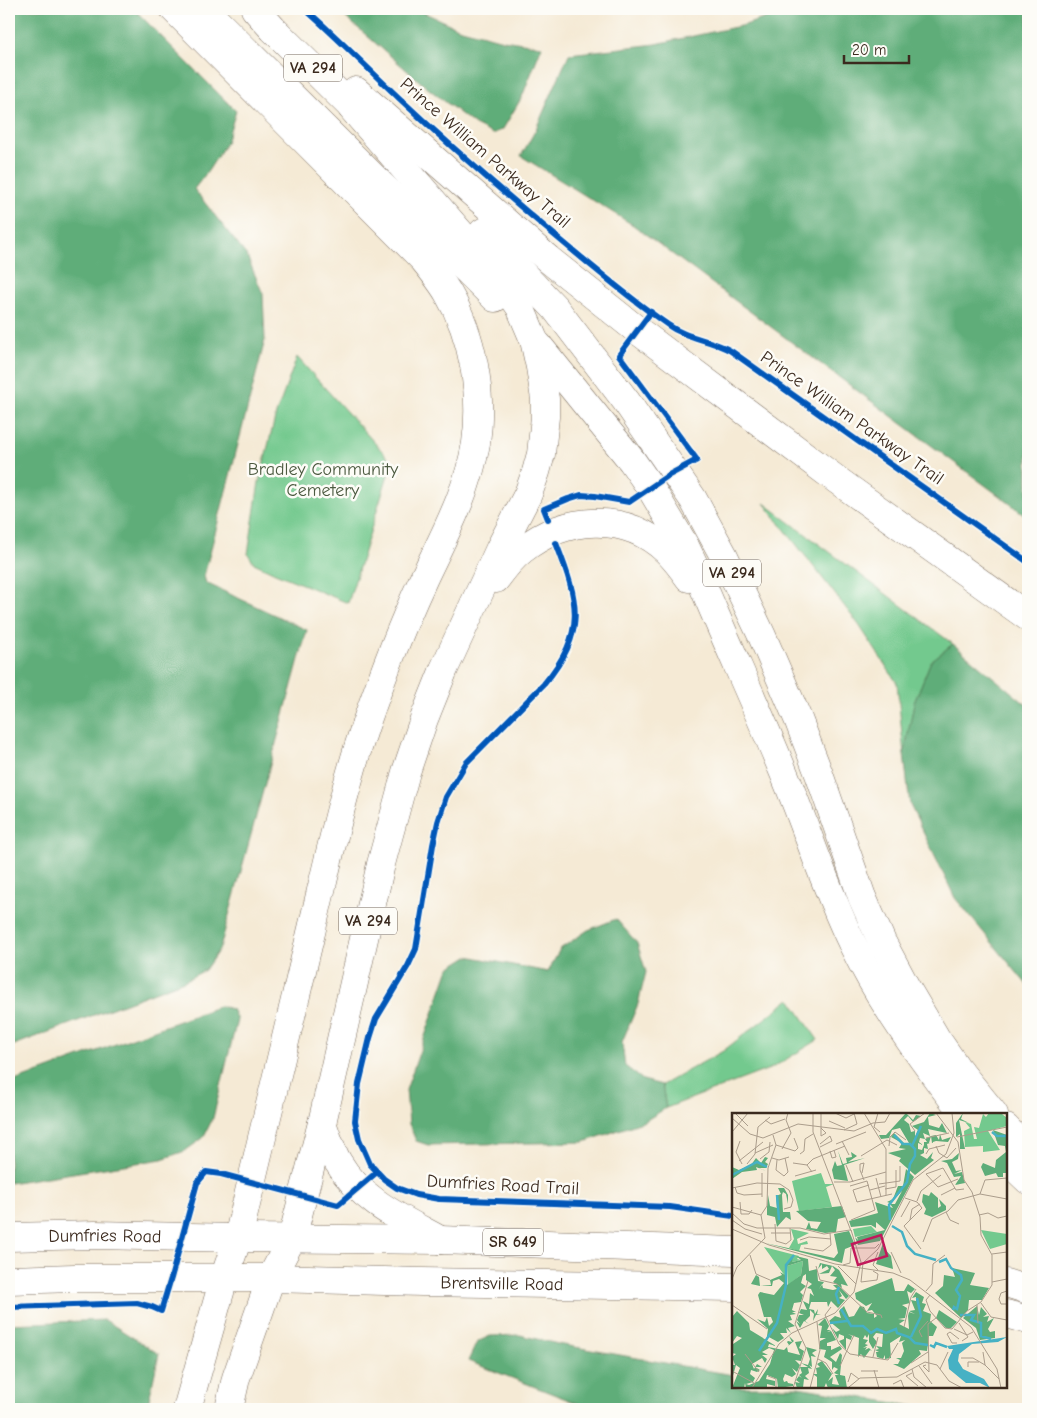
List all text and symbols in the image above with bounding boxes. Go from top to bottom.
scale bar [844,32,910,64]
text: 20 m [852,41,886,59]
road number: VA 294 [284,54,342,82]
street label: Prince William Parkway Trail [396,73,574,233]
street label: Prince William Parkway Trail [756,347,948,489]
park label: Bradley Community Cemetery [248,459,399,501]
road number: VA 294 [703,560,761,586]
road number: VA 294 [339,908,397,934]
inset map [732,1113,1007,1388]
street label: Dumfries Road Trail [426,1171,580,1199]
street label: Dumfries Road [48,1224,162,1247]
road number: SR 649 [483,1228,543,1256]
street label: Brentsville Road [440,1272,564,1295]

